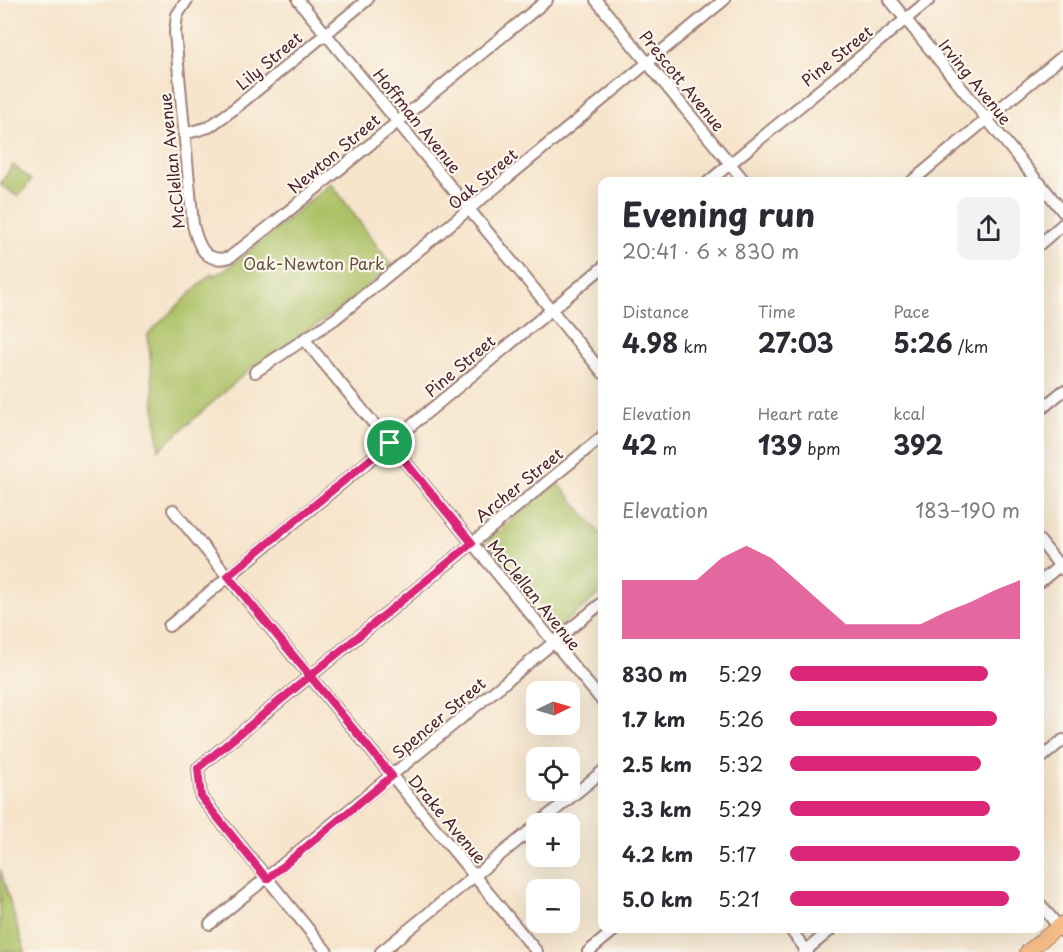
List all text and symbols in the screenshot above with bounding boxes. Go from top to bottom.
street label: Pine Street [796,19,877,91]
street label: Lily Street [230,25,307,95]
street label: Prescott Avenue [635,25,731,136]
street label: Irving Avenue [934,33,1018,130]
street label: Hoffman Avenue [368,63,468,178]
street label: McClellan Avenue [152,92,190,230]
street label: Newton Street [282,107,385,199]
street label: Oak Street [442,142,523,215]
text: Evening run [622,188,815,238]
button: share [957,197,1020,260]
text: 20:41 · 6 × 830 m [622,236,799,266]
park label: Oak-Newton Park [243,251,385,275]
text: Distance [622,299,689,323]
text: Time [758,299,795,323]
text: Pace [893,299,929,323]
text: 4.98 [622,323,678,362]
text: 27:03 [758,323,834,362]
text: 5:26 [893,323,953,362]
street label: Pine Street [419,329,500,402]
text: km [678,334,708,358]
text: /km [953,334,988,358]
text: Elevation [622,401,691,425]
text: Heart rate [758,401,838,425]
text: kcal [893,401,925,425]
pin [364,417,415,468]
text: 42 [622,425,657,464]
text: 139 [758,425,802,464]
text: 392 [893,425,943,464]
icon: arrive [373,426,406,459]
text: m [657,436,677,460]
text: bpm [802,436,841,460]
street label: Archer Street [469,441,567,527]
text: Elevation [622,495,708,525]
text: 183–190 m [915,495,1020,525]
street label: McClellan Avenue [483,534,587,655]
text: 830 m [622,659,687,689]
text: 5:29 [718,659,762,689]
street label: Spencer Street [386,671,491,763]
north arrow [526,681,580,735]
map controls [526,681,580,933]
text: 1.7 km [622,704,685,734]
text: 5:26 [718,704,764,734]
button: locate [526,747,580,801]
text: 2.5 km [622,749,692,779]
text: 5:32 [718,749,763,779]
street label: Drake Avenue [403,768,493,868]
text: 3.3 km [622,794,692,824]
text: 5:29 [718,794,762,824]
button: + [526,813,580,867]
text: 4.2 km [622,839,693,869]
text: 5:17 [718,839,756,869]
button: − [526,879,580,933]
text: 5.0 km [622,884,693,914]
text: 5:21 [718,884,760,914]

